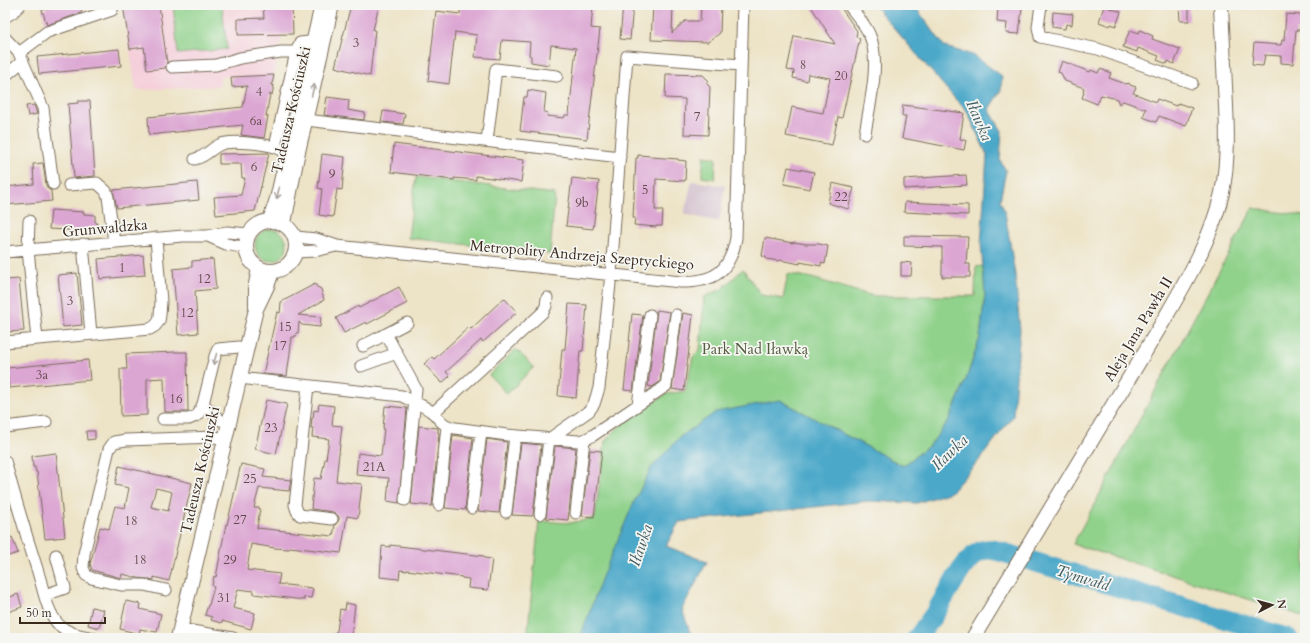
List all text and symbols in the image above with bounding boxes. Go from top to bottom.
house number: 3 [353,34,359,52]
street label: Tadeusza Kościuszki [267,44,315,176]
house number: 8 [800,56,806,74]
house number: 20 [834,67,848,85]
house number: 4 [256,83,263,101]
one-way arrow [309,84,317,97]
water label: Iławka [961,96,998,144]
house number: 7 [694,108,701,126]
house number: 6a [250,112,263,130]
house number: 6 [251,158,258,176]
house number: 9 [329,165,336,183]
house number: 5 [642,181,648,199]
one-way arrow [274,186,281,199]
house number: 22 [834,188,848,206]
house number: 9b [575,194,589,212]
street label: Grunwaldzka [61,214,149,242]
street label: Metropolity Andrzeja Szeptyckiego [469,235,695,275]
house number: 1 [119,259,125,277]
house number: 12 [197,270,211,288]
street label: Aleja Jana Pawła II [1099,273,1177,385]
house number: 3 [67,292,73,310]
house number: 12 [180,304,194,322]
house number: 15 [278,318,292,336]
house number: 17 [273,337,287,355]
park label: Park Nad Iławką [702,339,809,359]
one-way arrow [211,352,218,365]
house number: 3a [36,366,49,384]
house number: 16 [169,390,183,408]
street label: Tadeusza Kościuszki [176,404,224,536]
house number: 23 [264,419,278,437]
water label: Iławka [927,430,973,476]
house number: 21A [363,458,386,476]
house number: 25 [243,470,257,488]
house number: 27 [233,511,247,529]
house number: 18 [124,512,138,530]
water label: Iławka [624,522,658,569]
house number: 18 [133,551,147,569]
house number: 29 [223,551,237,569]
water label: Tynwałd [1053,559,1113,597]
north arrow [1252,585,1292,625]
house number: 31 [217,589,231,607]
text: N [1273,598,1289,610]
scale bar [20,599,105,625]
text: 50 m [26,605,53,621]

